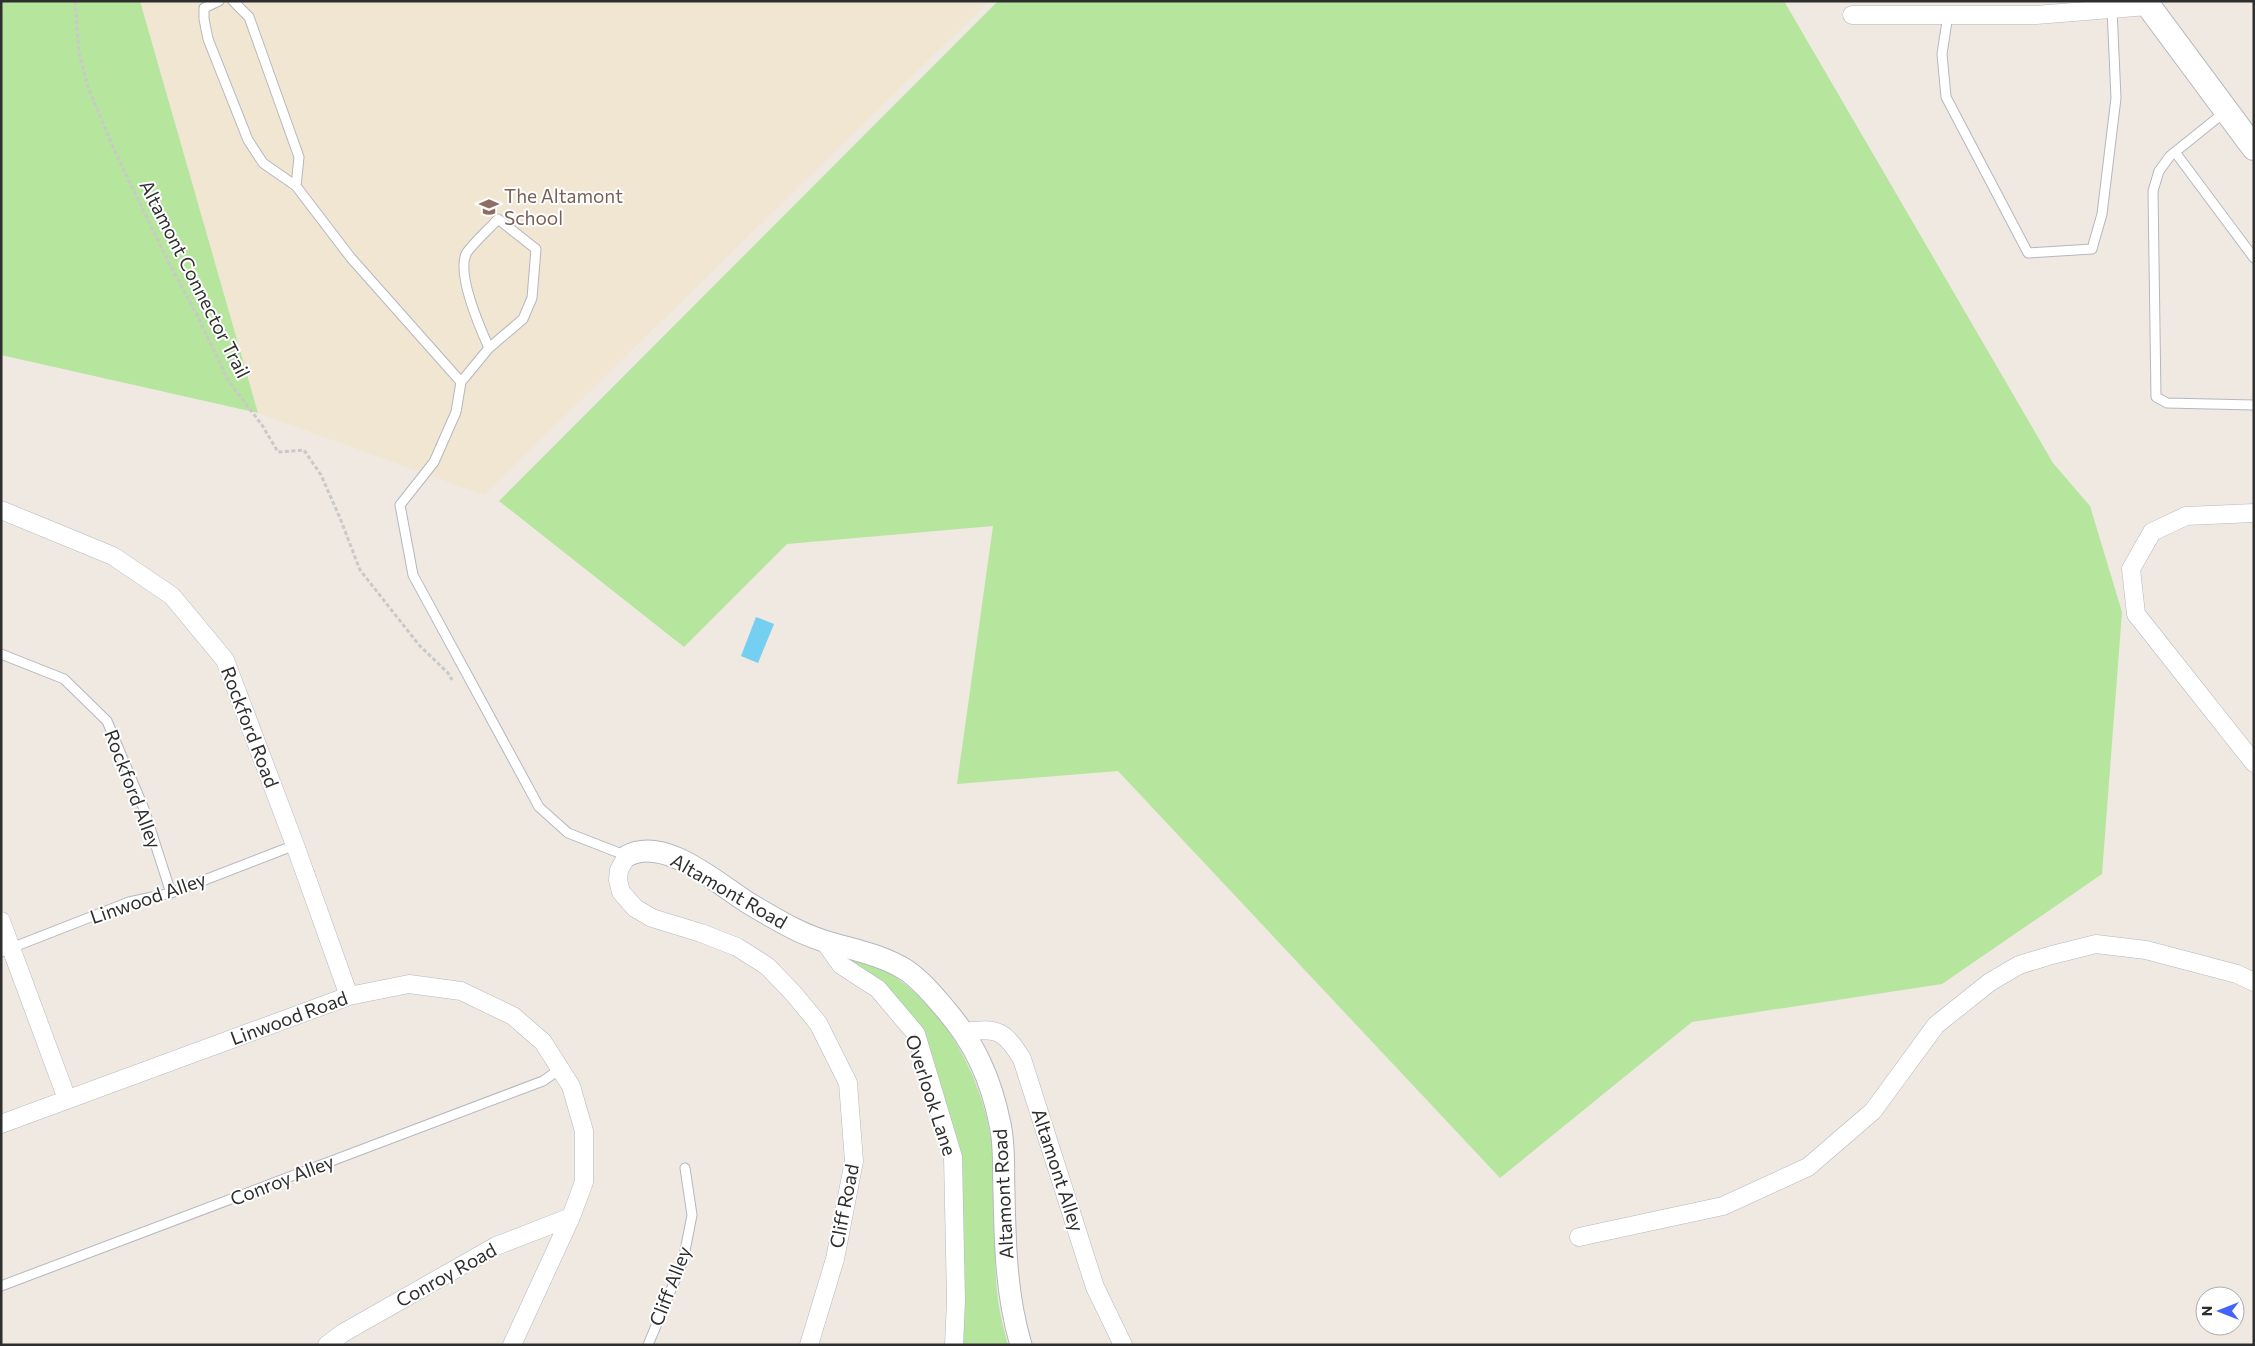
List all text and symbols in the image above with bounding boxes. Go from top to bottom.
street label: Altamont Connector Trail [135,176,255,382]
place label: The Altamont School [504,184,623,229]
school or university icon: The Altamont School [478,196,500,218]
street label: Rockford Road [217,663,284,791]
street label: Rockford Alley [100,726,167,852]
street label: Altamont Road [667,848,791,933]
street label: Linwood Alley [87,867,209,928]
street label: Linwood Road [227,986,351,1049]
street label: Overlook Lane [901,1031,962,1158]
street label: Altamont Alley [1028,1105,1089,1235]
street label: Altamont Road [988,1128,1017,1260]
street label: Conroy Alley [227,1149,337,1210]
street label: Cliff Road [824,1162,863,1250]
street label: Conroy Road [391,1238,500,1312]
street label: Cliff Alley [644,1243,695,1329]
north arrow [2195,1286,2245,1336]
text: N [2198,1306,2215,1316]

